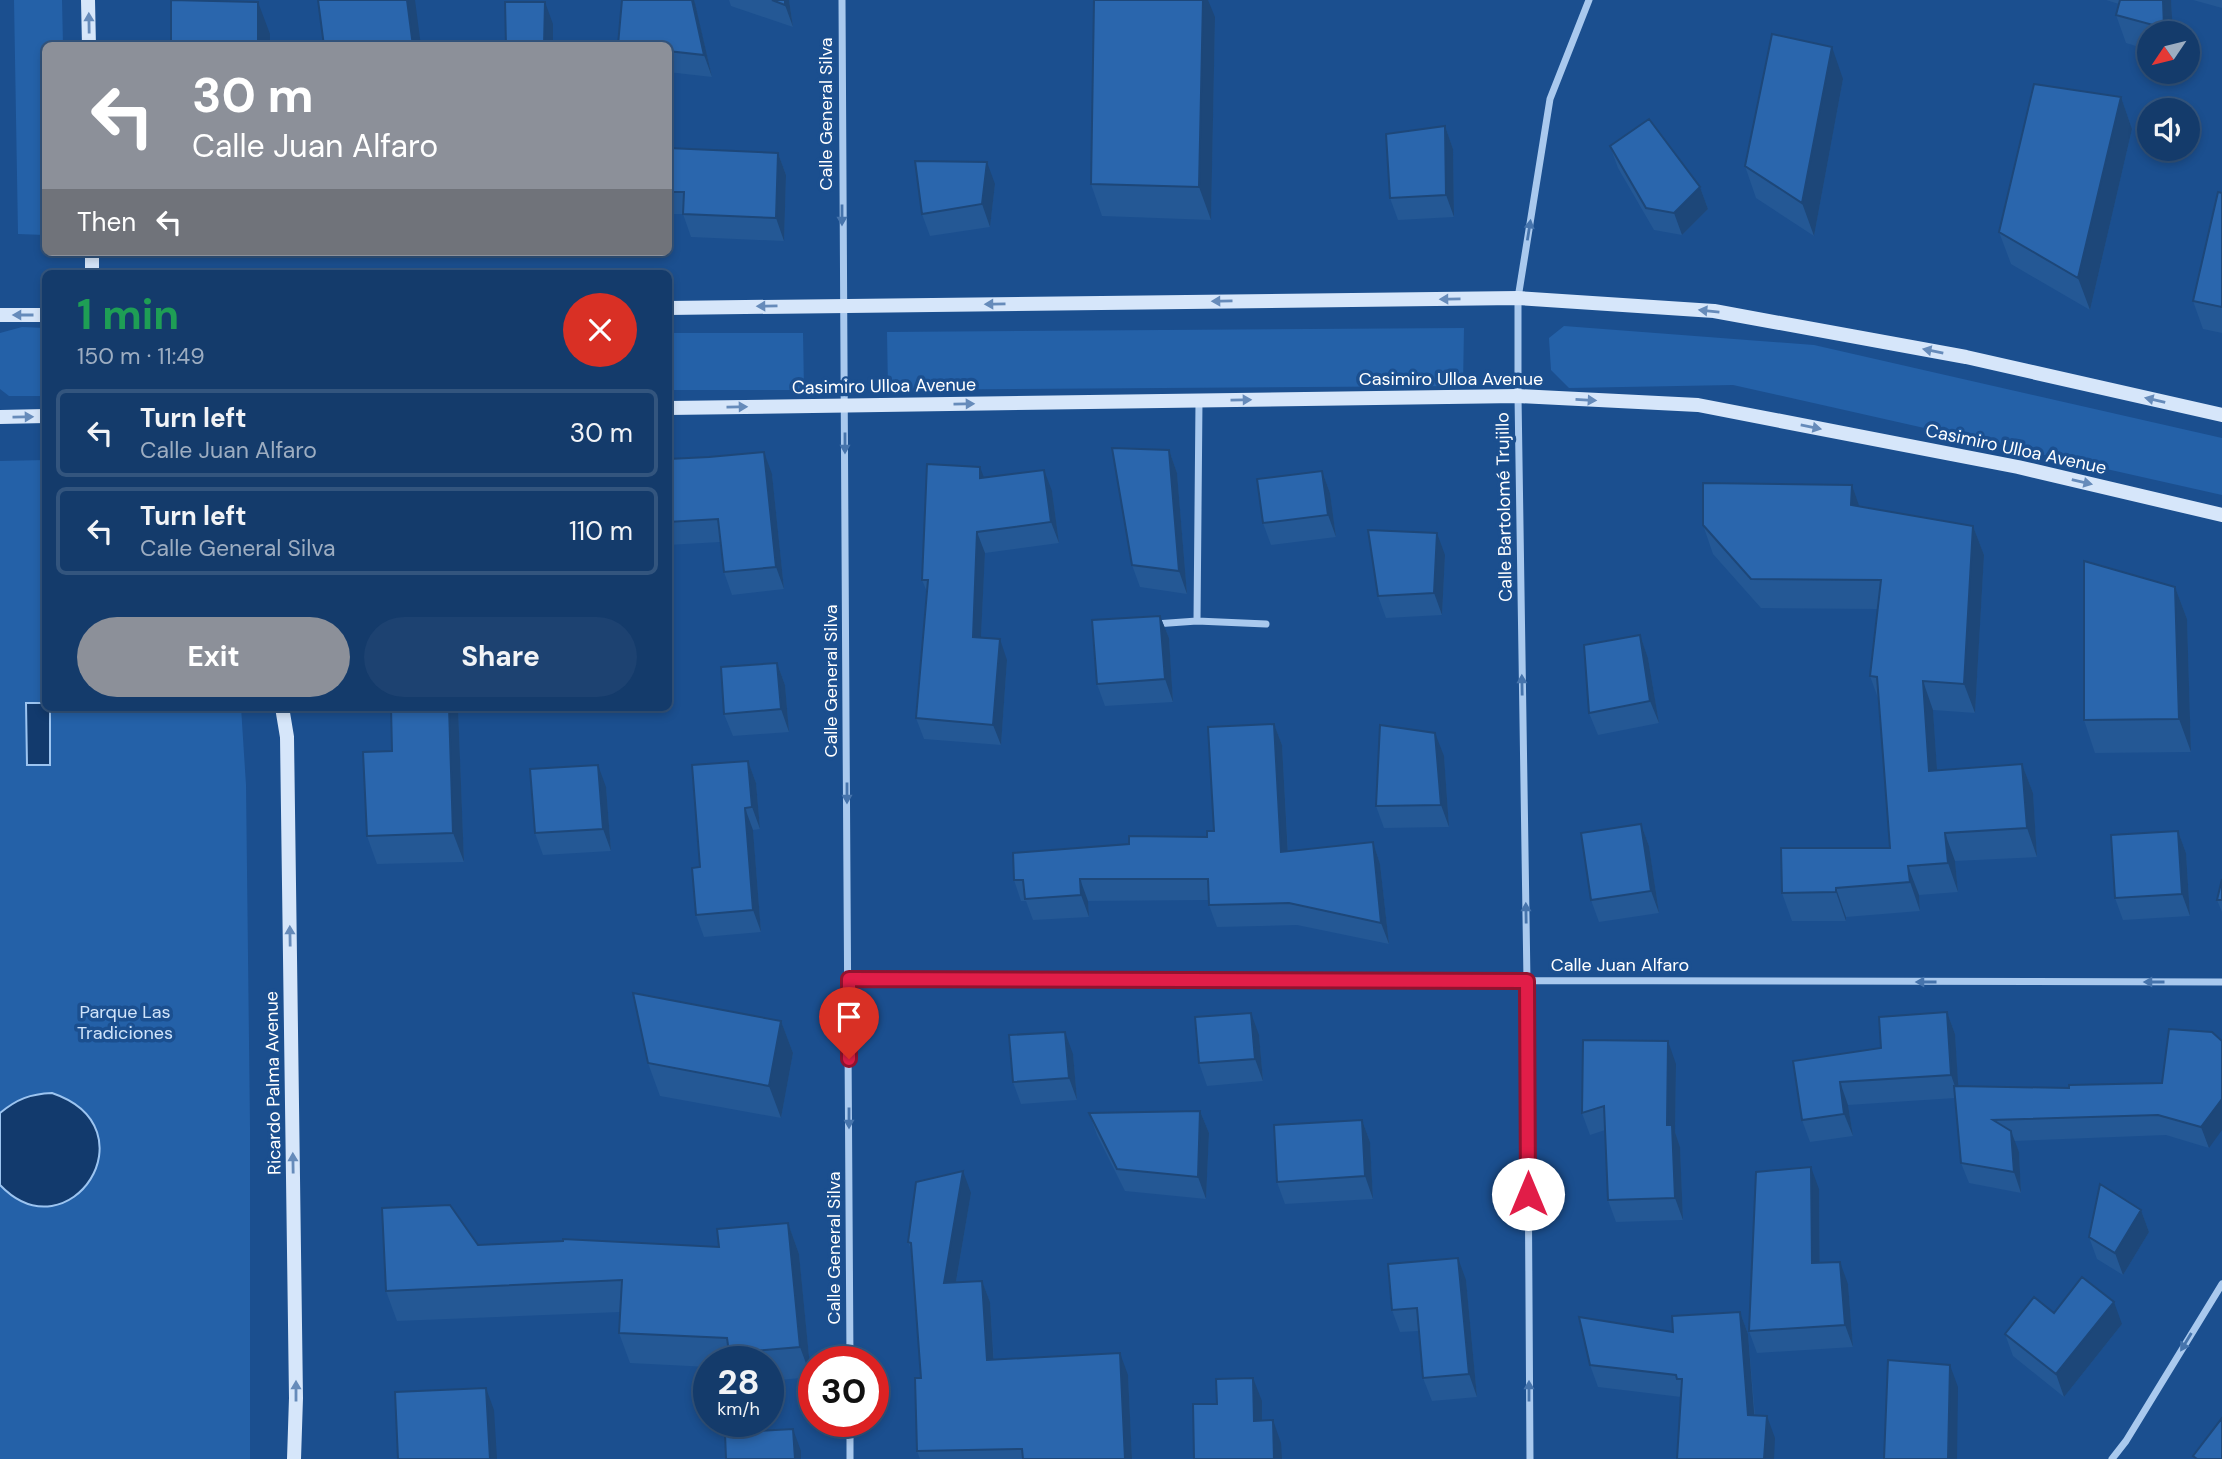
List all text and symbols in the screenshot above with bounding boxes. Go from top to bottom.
one-way arrow [83,12,95,34]
north arrow [2137,21,2200,84]
map controls [2137,21,2200,161]
street label: Calle General Silva [814,37,838,191]
text: 30 m [192,63,314,127]
icon: left [77,70,168,161]
button: sound [2137,98,2200,161]
text: Calle Juan Alfaro [192,125,438,167]
icon: left [150,203,188,241]
one-way arrow [836,204,848,226]
text: Then [77,205,136,239]
one-way arrow [1524,219,1535,241]
text: 1 min [77,287,179,342]
button: close [563,293,637,367]
one-way arrow [1438,293,1460,304]
one-way arrow [1211,295,1233,307]
one-way arrow [984,298,1006,310]
one-way arrow [756,301,778,312]
one-way arrow [1698,305,1720,316]
one-way arrow [12,309,34,321]
text: 150 m · 11:49 [77,341,205,371]
one-way arrow [1922,346,1944,357]
street label: Casimiro Ulloa Avenue [1359,367,1543,391]
street label: Casimiro Ulloa Avenue [792,372,976,400]
one-way arrow [1230,394,1252,406]
one-way arrow [1575,394,1597,405]
one-way arrow [2144,394,2166,405]
one-way arrow [953,398,975,410]
text: Turn left [140,401,247,435]
one-way arrow [726,401,748,413]
one-way arrow [12,411,34,423]
street label: Calle Bartolomé Trujillo [1490,412,1518,602]
icon: left [81,414,119,452]
text: 30 m [570,416,633,450]
street label: Casimiro Ulloa Avenue [1923,418,2109,480]
one-way arrow [1800,422,1822,433]
one-way arrow [839,432,850,454]
text: Calle Juan Alfaro [140,435,317,465]
one-way arrow [2071,477,2093,488]
text: Turn left [140,499,247,533]
icon: left [81,512,119,550]
text: 110 m [569,514,633,548]
text: Calle General Silva [140,533,336,563]
street label: Calle General Silva [819,604,843,758]
button: Exit [77,617,350,697]
button: Share [364,617,637,697]
one-way arrow [1516,674,1528,696]
one-way arrow [842,782,853,804]
one-way arrow [1520,902,1531,924]
one-way arrow [285,925,296,947]
street label: Calle Juan Alfaro [1551,953,1689,977]
one-way arrow [1915,976,1937,988]
one-way arrow [2143,976,2165,988]
pin [819,987,879,1059]
street label: Ricardo Palma Avenue [259,991,287,1175]
icon: arrive [830,998,868,1036]
park label: Parque Las Tradiciones [77,1000,173,1045]
one-way arrow [843,1107,855,1129]
one-way arrow [287,1152,299,1174]
position arrow [1491,1157,1565,1231]
street label: Calle General Silva [822,1171,846,1325]
one-way arrow [2180,1333,2193,1352]
speed limit sign: 30 [798,1346,889,1437]
text: 28 [717,1359,760,1405]
one-way arrow [290,1380,302,1402]
one-way arrow [1523,1380,1535,1402]
text: km/h [717,1397,760,1421]

